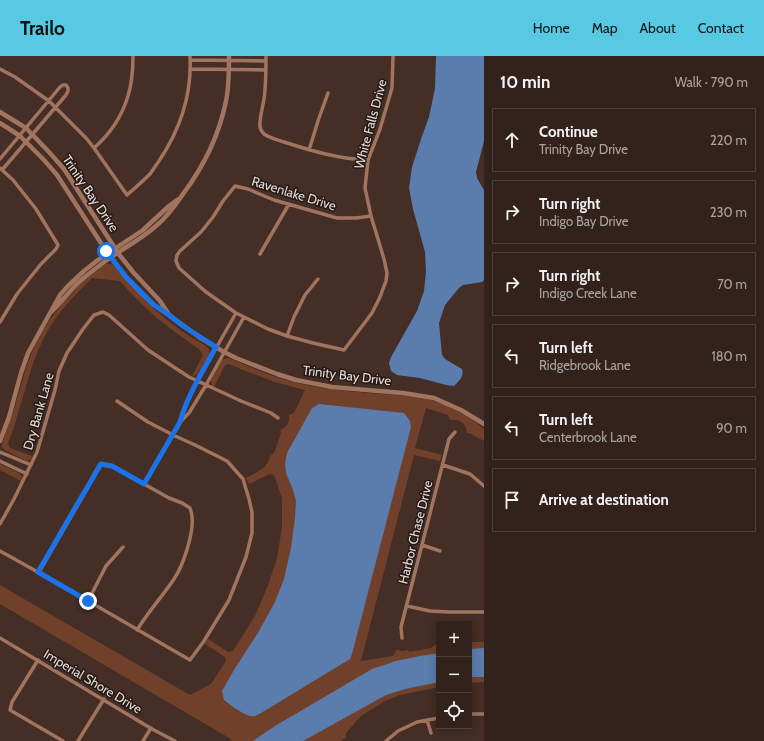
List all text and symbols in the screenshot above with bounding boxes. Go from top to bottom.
text: Trailo [20,17,65,40]
text: Home [533,19,570,37]
text: Map [592,19,617,37]
text: About [639,19,676,37]
text: Contact [698,19,744,37]
text: 10 min [500,72,550,92]
text: Walk · 790 m [675,74,748,90]
street label: White Falls Drive [350,77,390,170]
text: Continue [539,123,598,141]
icon: ahead [501,129,523,151]
text: 220 m [710,132,747,148]
text: Trinity Bay Drive [539,141,628,157]
street label: Trinity Bay Drive [60,152,123,235]
street label: Ravenlake Drive [250,173,339,214]
text: Turn right [539,195,600,213]
icon: right [501,201,523,223]
text: 230 m [710,204,747,220]
text: Indigo Bay Drive [539,213,628,229]
route start [97,242,115,260]
text: Turn right [539,267,600,285]
icon: right [501,273,523,295]
text: 70 m [717,276,747,292]
text: Indigo Creek Lane [539,285,637,301]
text: Turn left [539,339,593,357]
icon: left [501,345,523,367]
text: 180 m [711,348,747,364]
text: Ridgebrook Lane [539,357,631,373]
street label: Trinity Bay Drive [302,362,392,388]
street label: Dry Bank Lane [19,370,57,451]
text: Turn left [539,411,593,429]
icon: left [501,417,523,439]
text: 90 m [716,420,747,436]
text: Centerbrook Lane [539,429,637,445]
street label: Harbor Chase Drive [394,478,436,585]
icon: arrive [501,489,523,511]
text: Arrive at destination [539,491,669,509]
route end [79,592,97,610]
map controls [436,621,472,729]
button: + [436,621,472,657]
street label: Imperial Shore Drive [41,645,145,717]
button: − [436,657,472,693]
button: locate [436,693,472,729]

